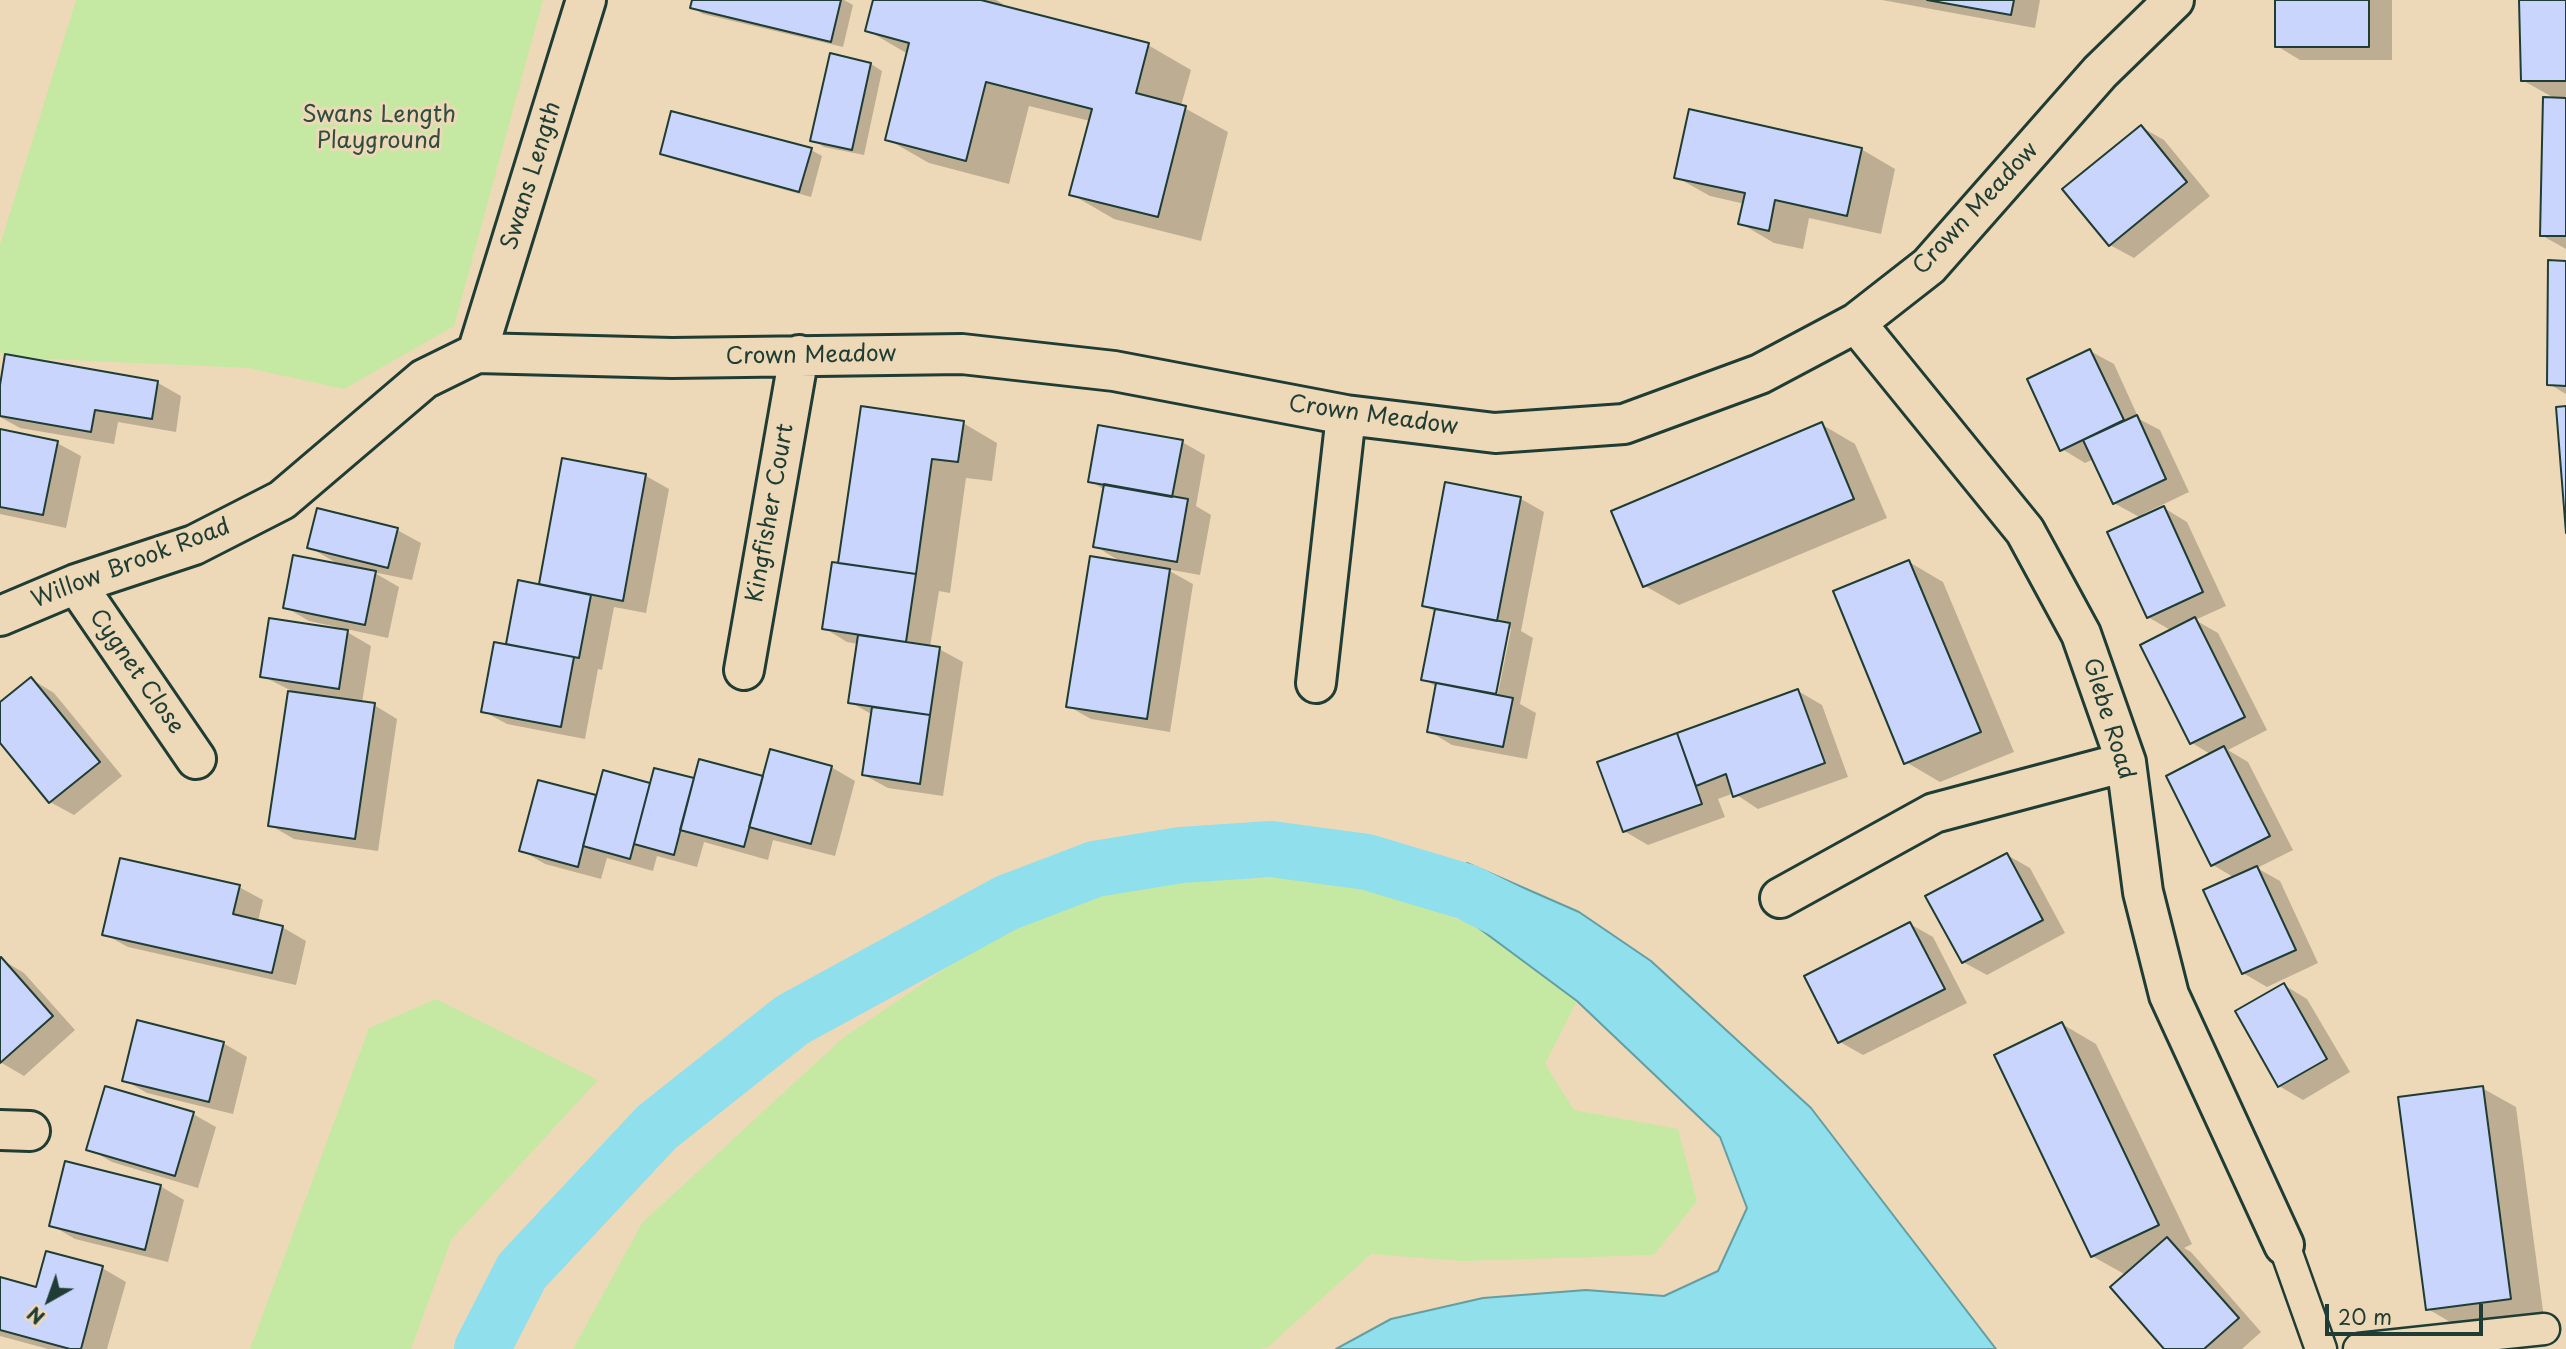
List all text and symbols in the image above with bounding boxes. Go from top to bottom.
street label: Swans Length [496,98,568,254]
park label: Swans Length Playground [302,102,456,156]
street label: Crown Meadow [1908,137,2044,281]
street label: Crown Meadow [726,341,896,371]
street label: Crown Meadow [1287,390,1459,442]
street label: Kingfisher Court [742,421,800,605]
street label: Willow Brook Road [28,513,234,615]
street label: Cygnet Close [83,604,189,740]
street label: Glebe Road [2076,655,2140,783]
north arrow [14,1265,84,1335]
scale bar [2328,1290,2486,1334]
text: 20 m [2338,1300,2392,1332]
text: N [21,1301,50,1332]

